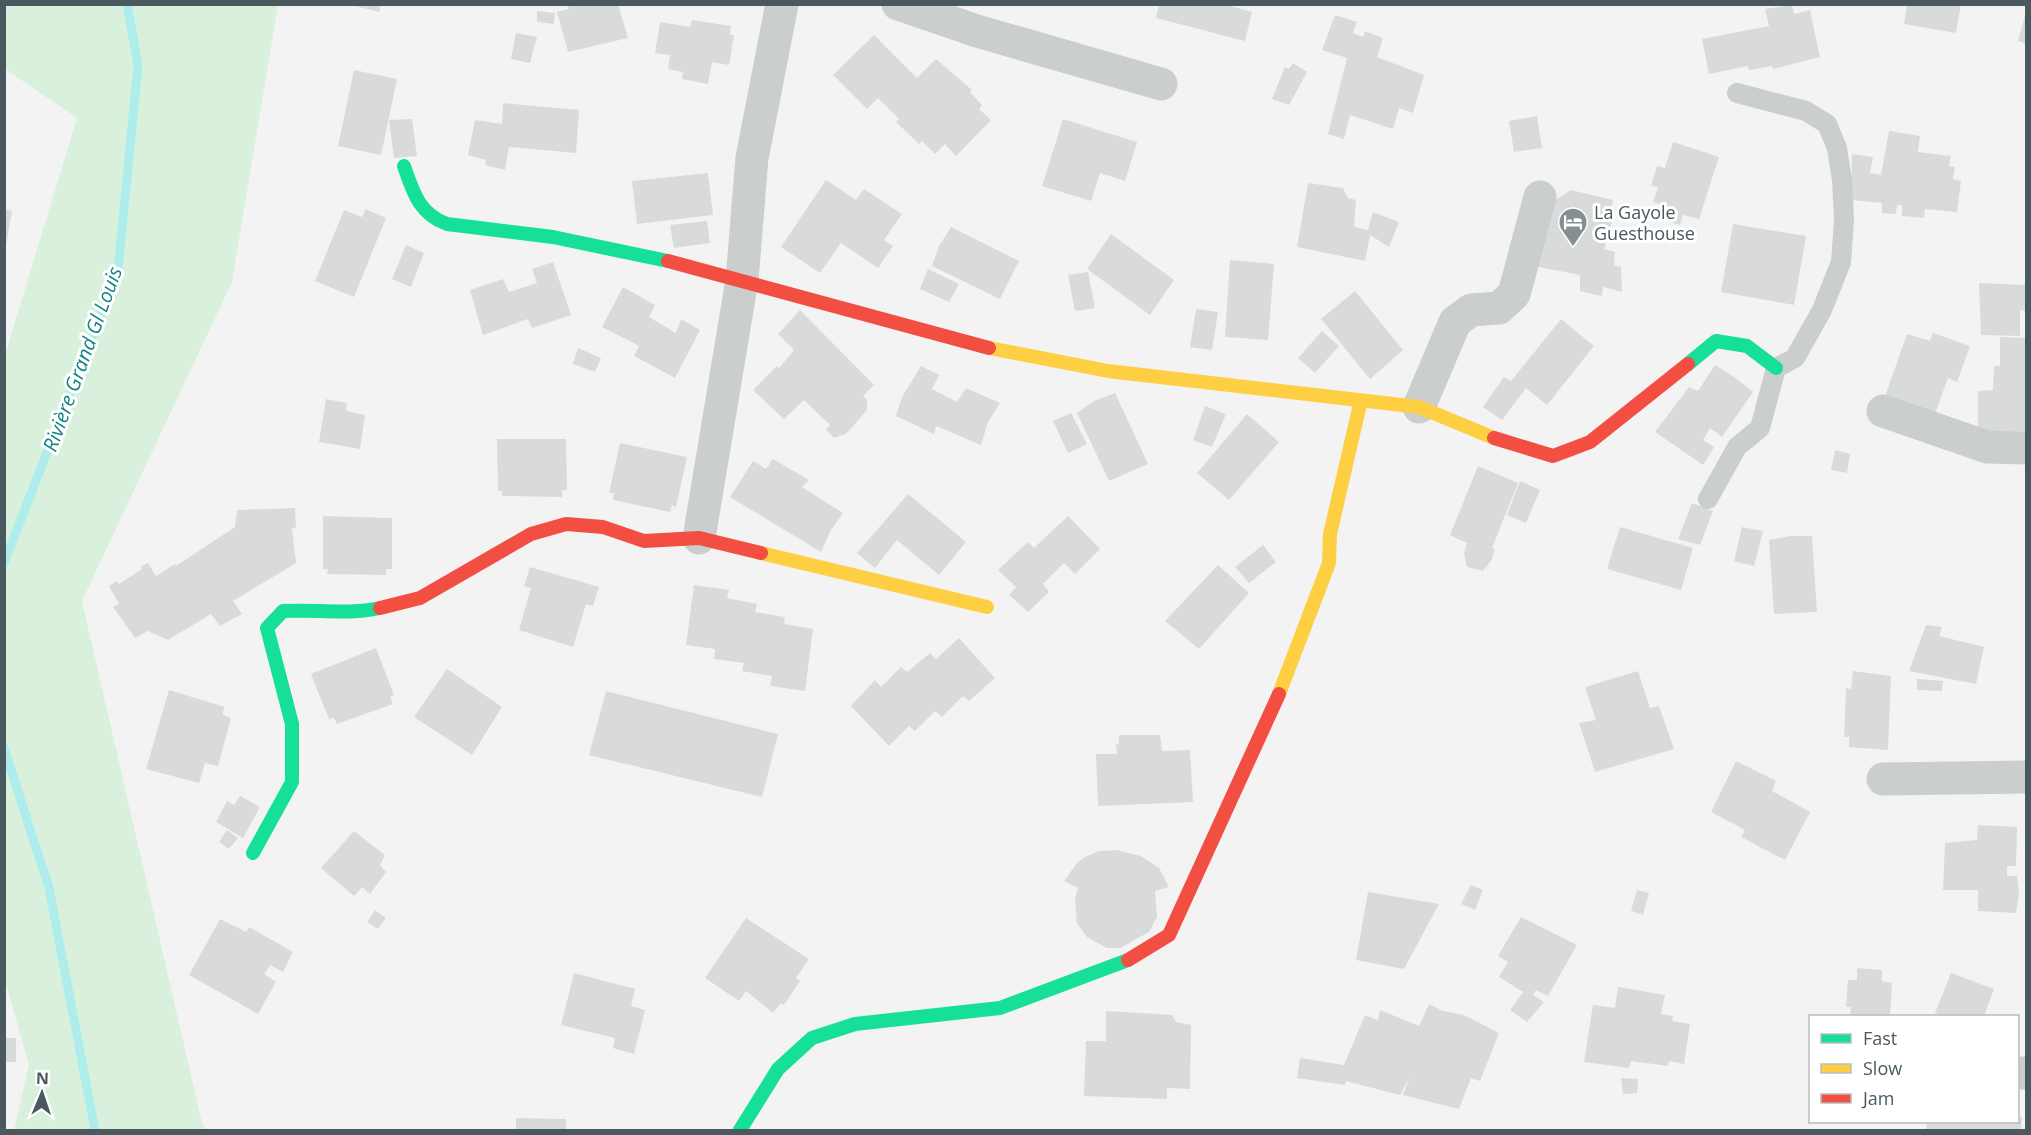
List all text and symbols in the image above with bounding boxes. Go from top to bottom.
place label: La Gayole Guesthouse [1594,200,1695,245]
hotel icon: La Gayole Guesthouse [1557,206,1589,248]
water label: Rivière Grand Gl Louis [36,263,128,455]
legend [1809,1015,2019,1123]
text: Fast [1863,1026,1897,1050]
text: Slow [1863,1056,1902,1080]
north arrow [12,1063,72,1123]
text: N [36,1067,49,1089]
text: Jam [1861,1086,1895,1110]

